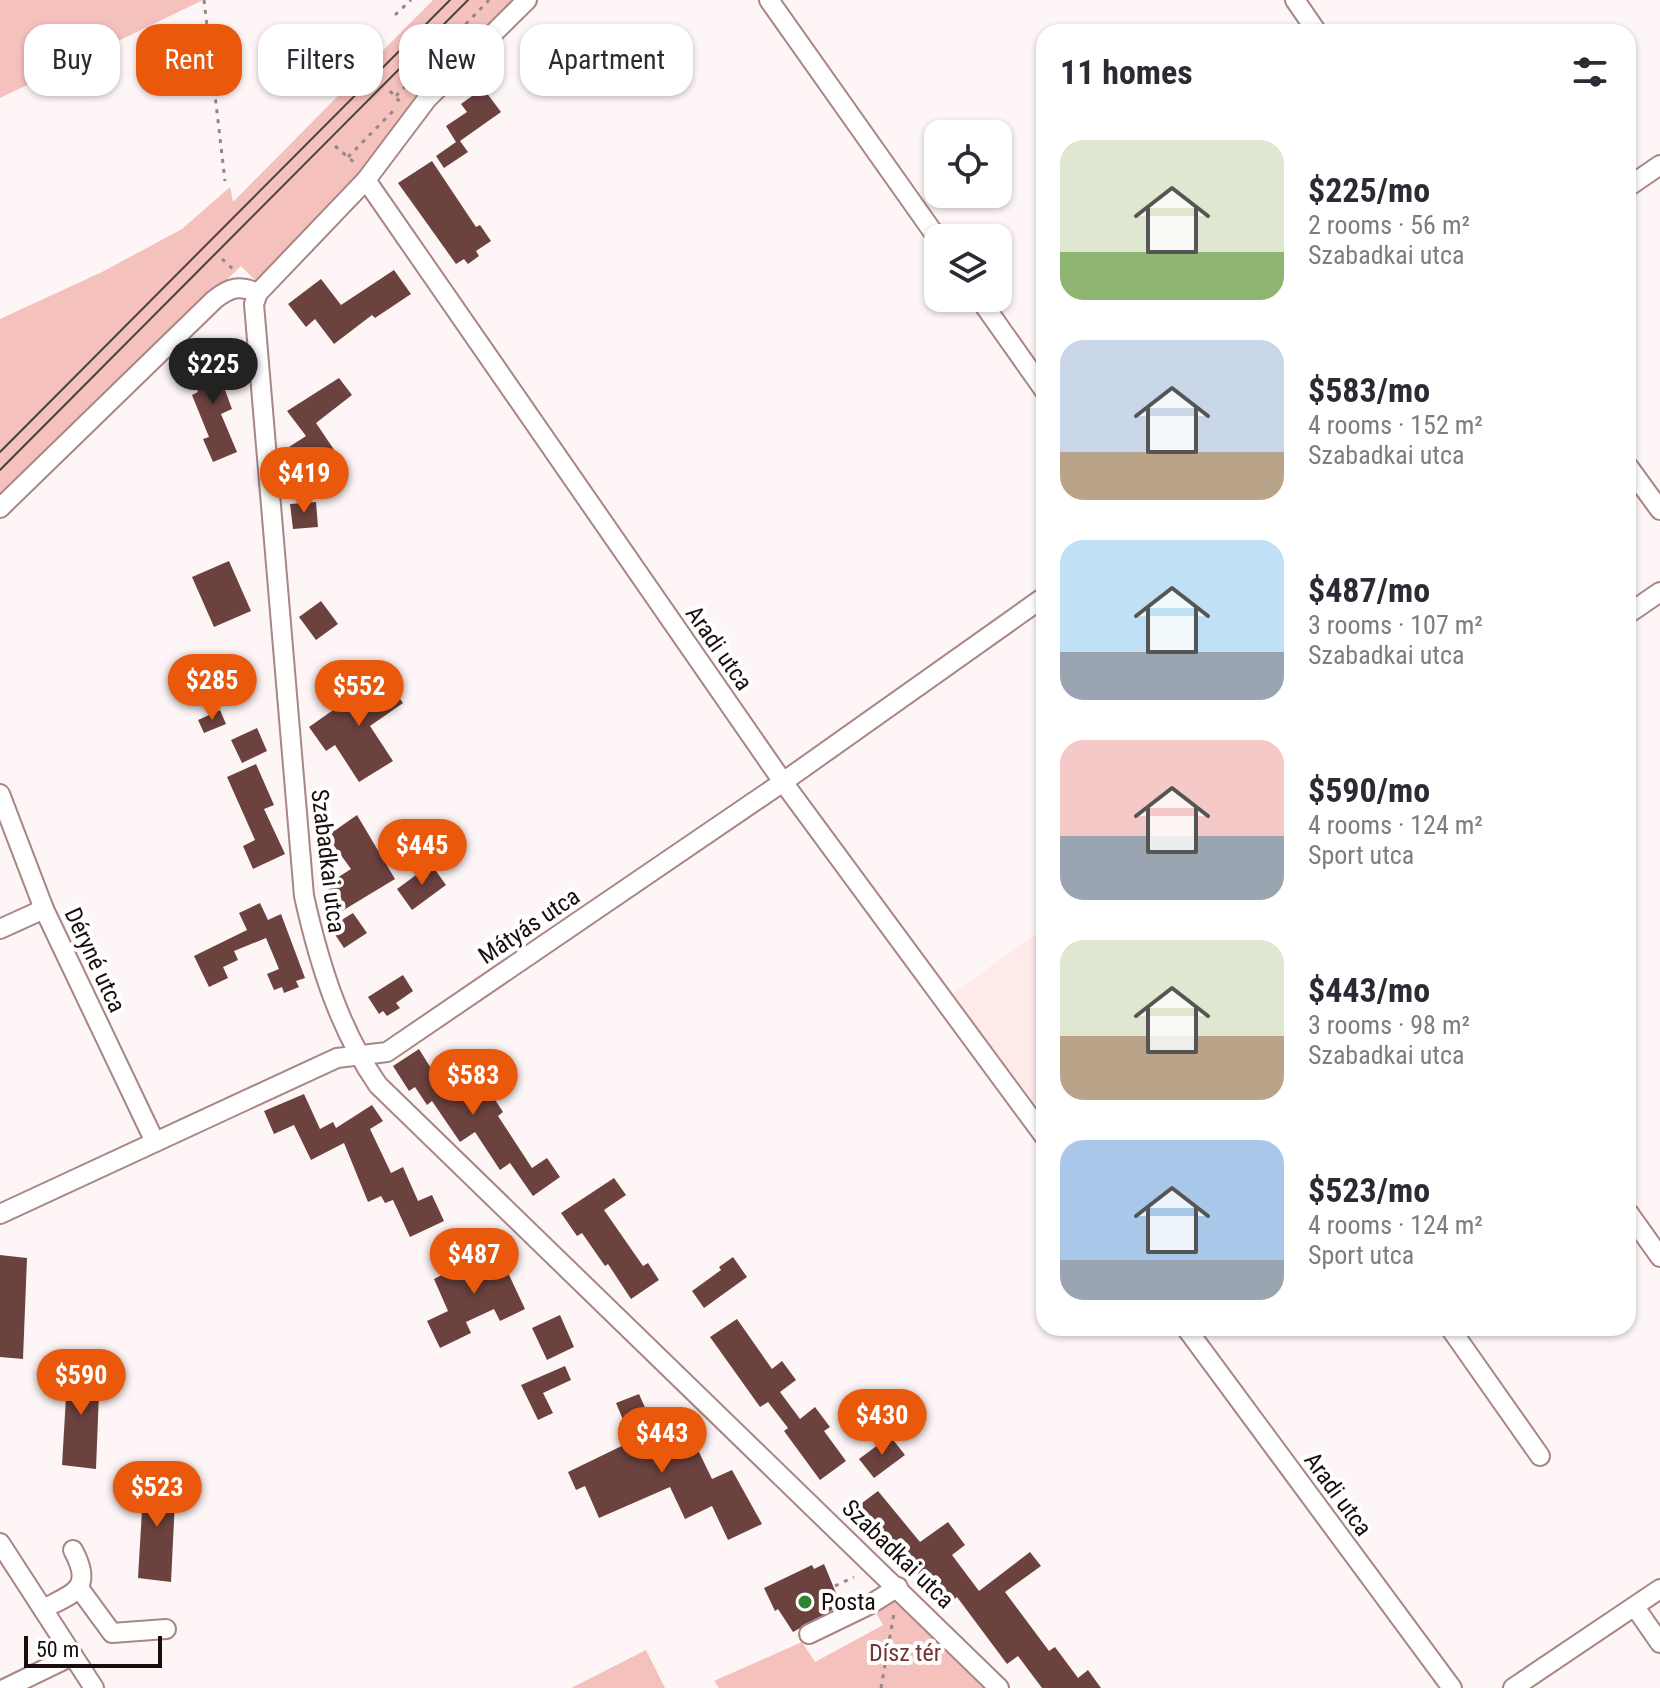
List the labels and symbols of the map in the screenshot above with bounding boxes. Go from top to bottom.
pin: $225 [166,338,260,406]
pin: $419 [257,447,351,515]
street label: Aradi utca [680,600,758,696]
pin: $285 [165,654,259,722]
pin: $552 [312,660,406,728]
street label: Szabadkai utca [305,788,351,934]
pin: $445 [375,819,469,887]
street label: Mátyás utca [473,882,585,970]
street label: Déryné utca [59,903,131,1017]
pin: $583 [426,1049,520,1117]
pin: $487 [427,1228,521,1296]
pin: $590 [34,1349,128,1417]
pin: $430 [835,1389,929,1457]
pin: $443 [615,1407,709,1475]
street label: Aradi utca [1298,1447,1378,1541]
pin: $523 [110,1461,204,1529]
street label: Szabadkai utca [836,1494,960,1614]
place label: Posta [821,1588,876,1616]
marker: Posta [796,1593,814,1611]
scale bar [24,1632,162,1668]
park label: Dísz tér [869,1639,941,1667]

